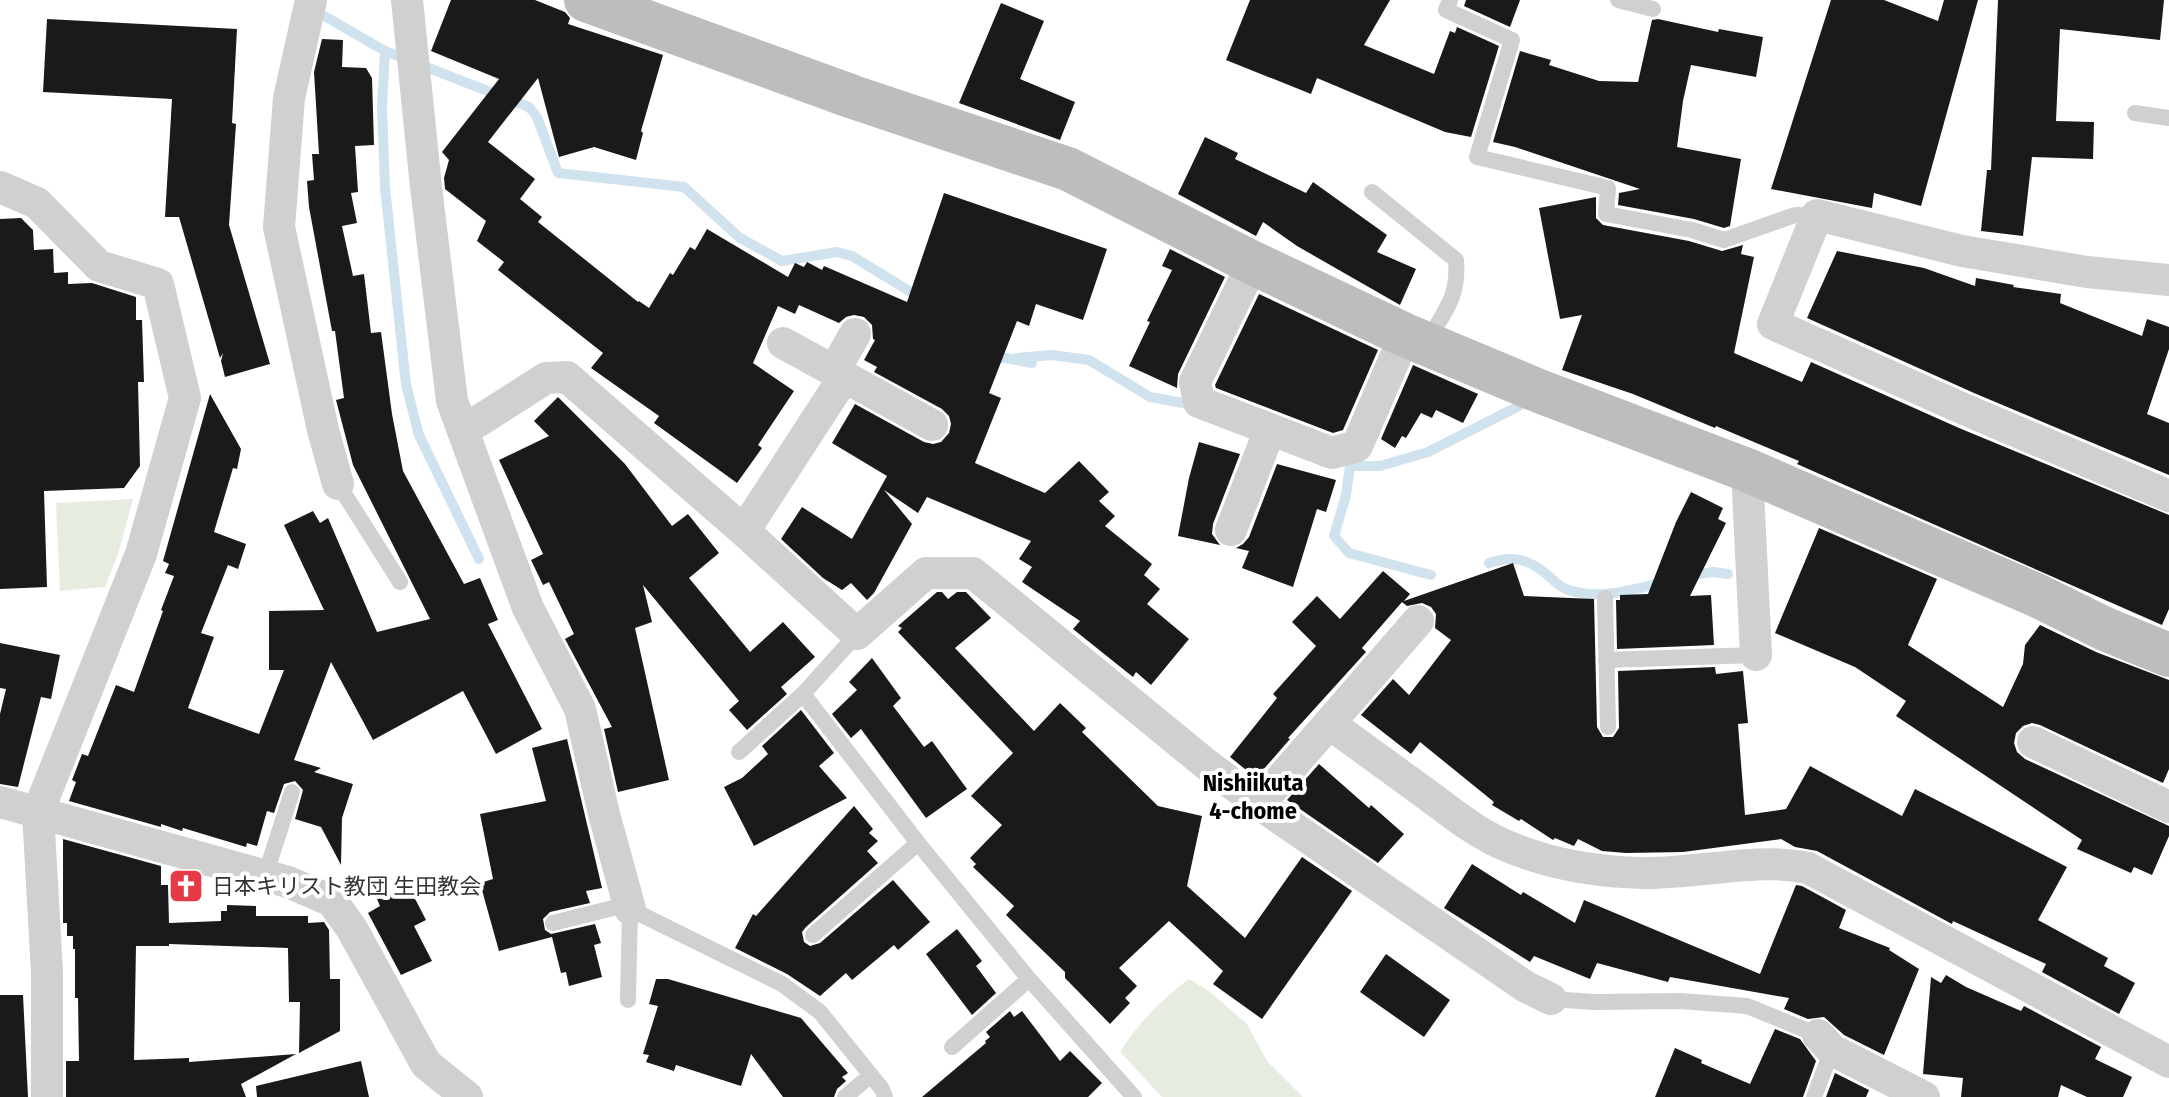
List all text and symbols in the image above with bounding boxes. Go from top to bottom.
district label: Nishiikuta 4-chome [1203,769,1303,825]
church icon: 日本キリスト教団 生田教会 [167,867,205,905]
place label: 日本キリスト教団 生田教会 [212,873,481,900]

